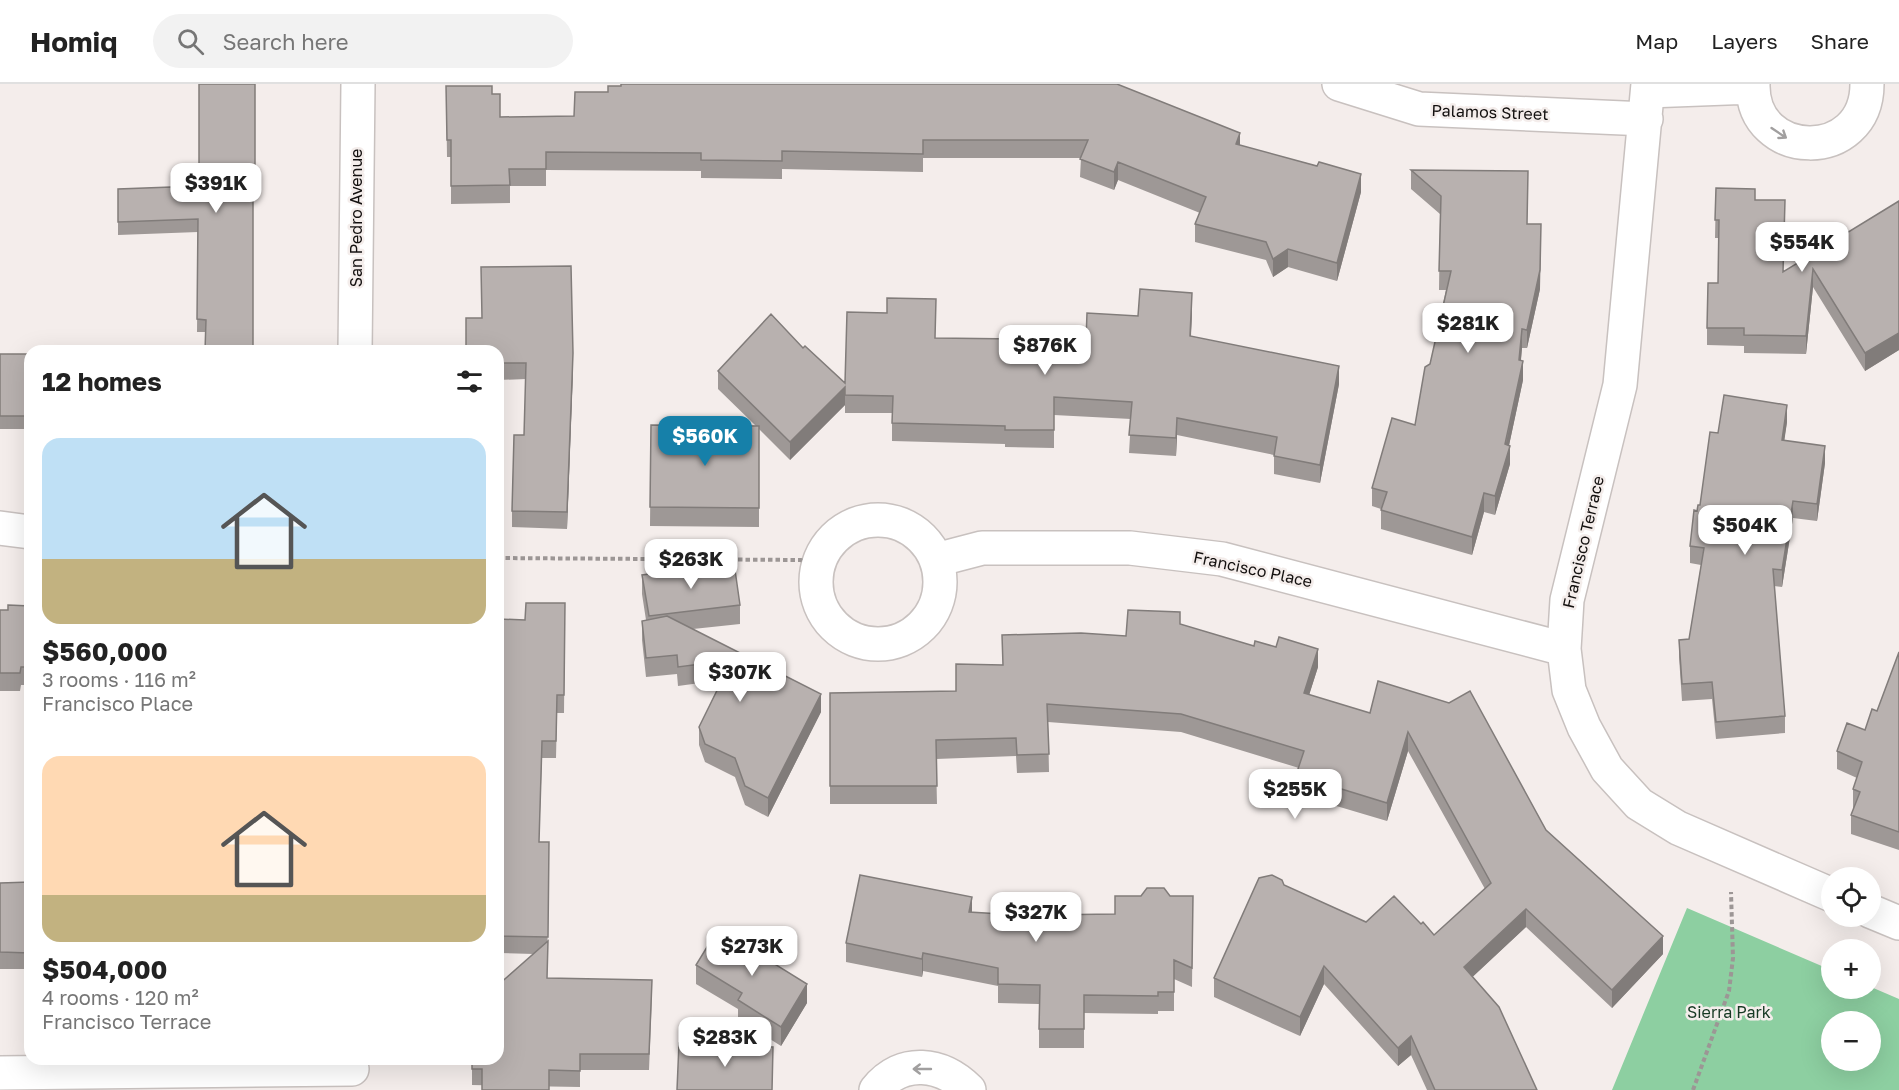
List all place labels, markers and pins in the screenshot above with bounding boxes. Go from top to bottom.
pin: $391K [174,163,258,214]
pin: $554K [1760,222,1844,273]
pin: $281K [1426,303,1510,354]
pin: $876K [1003,325,1087,376]
pin: $560K [663,416,747,467]
pin: $504K [1703,505,1787,556]
pin: $263K [649,539,733,590]
pin: $307K [698,652,782,703]
pin: $255K [1253,769,1337,820]
pin: $327K [994,892,1078,943]
pin: $273K [710,926,794,977]
pin: $283K [683,1017,767,1068]

